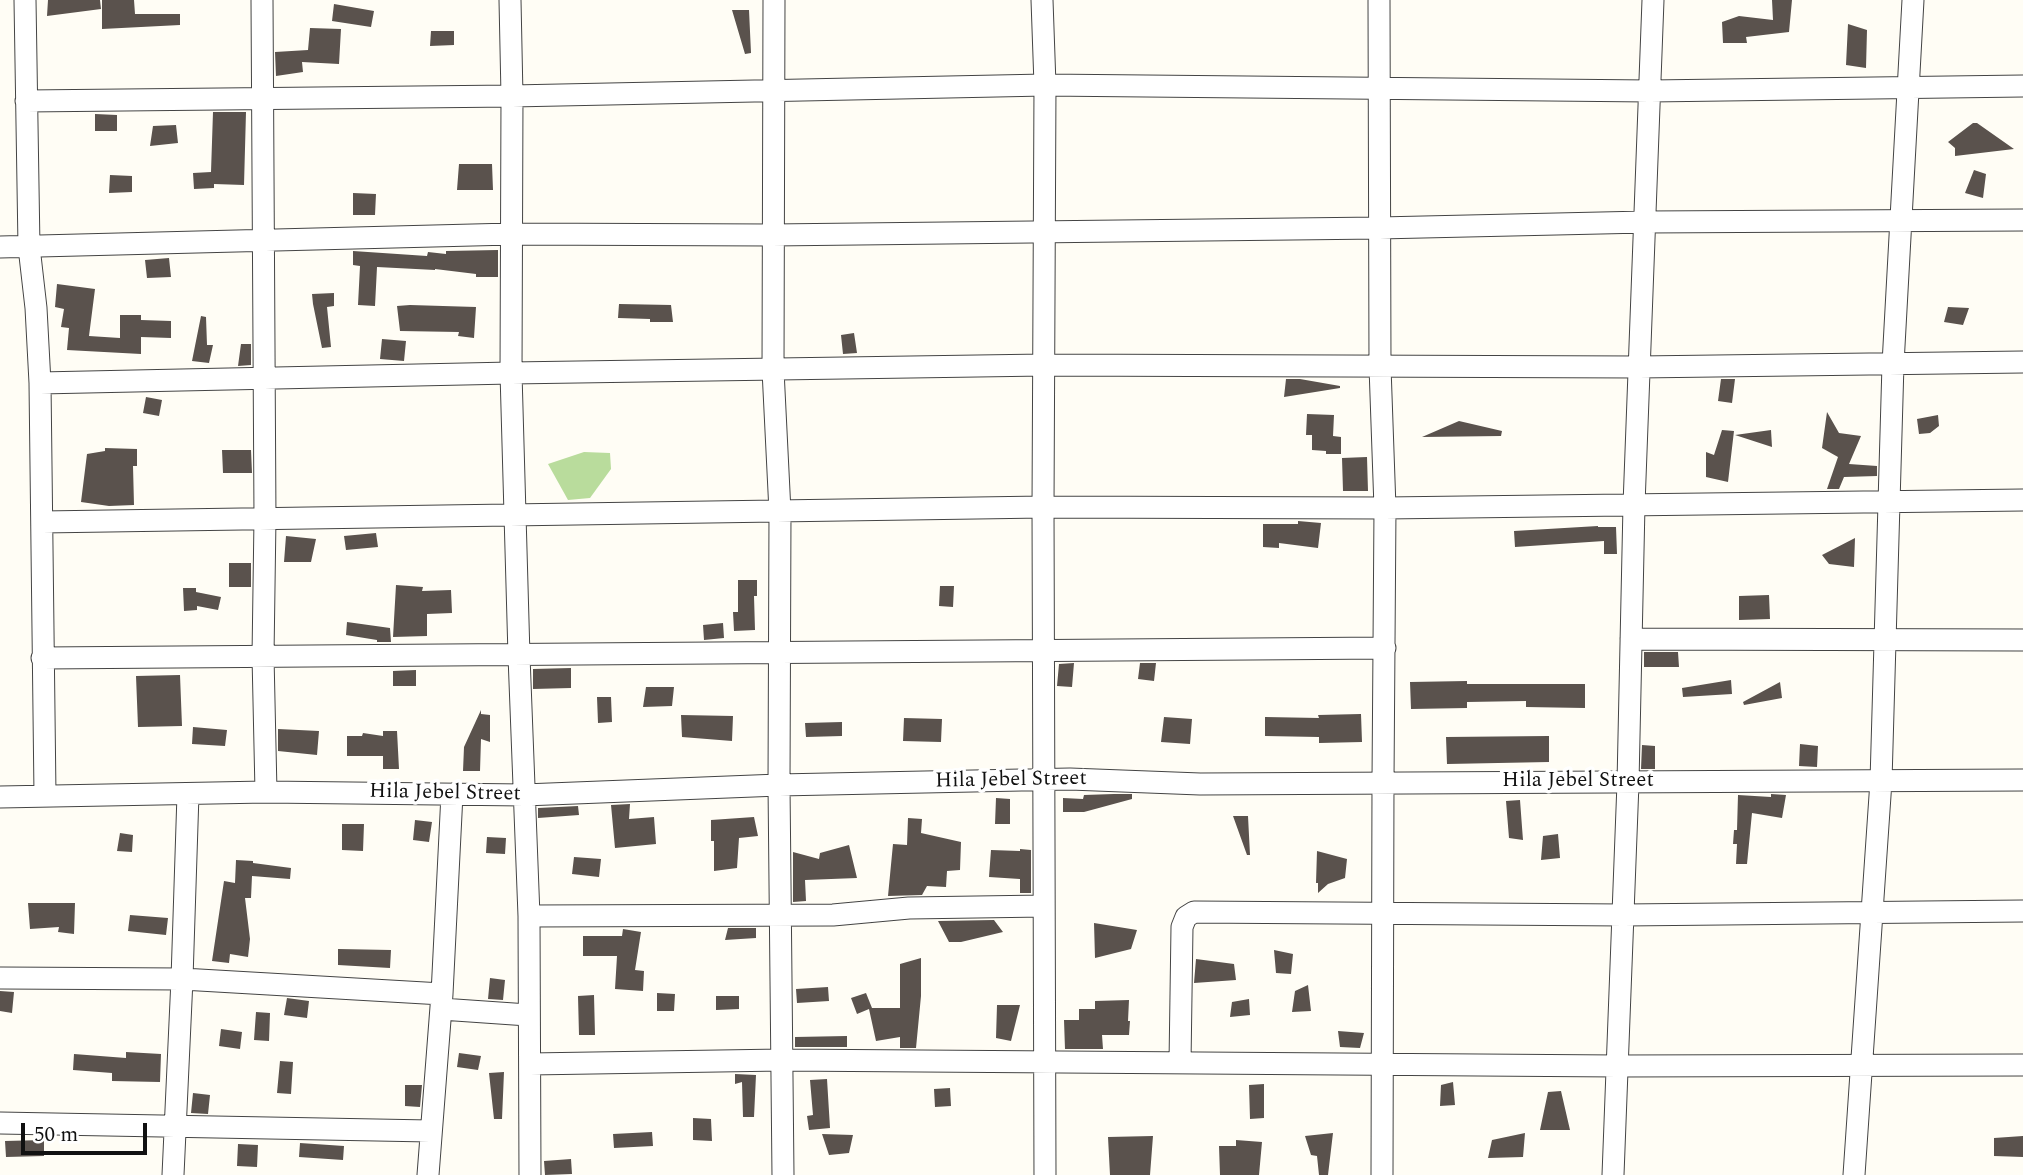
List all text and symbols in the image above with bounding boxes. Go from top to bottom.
street label: Hila Jebel Street [935,767,1087,795]
street label: Hila Jebel Street [1502,769,1654,795]
street label: Hila Jebel Street [369,780,521,808]
scale bar [24,1108,150,1152]
text: 50 m [34,1119,78,1151]

